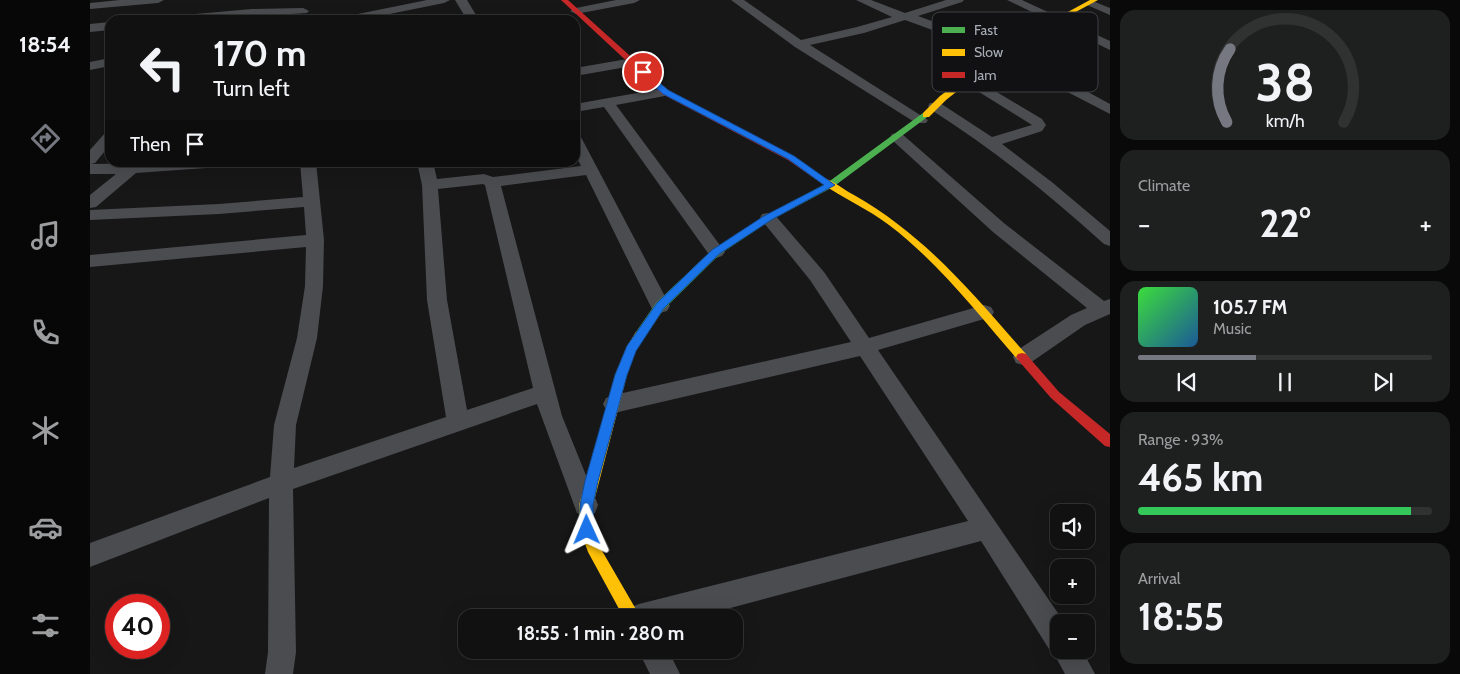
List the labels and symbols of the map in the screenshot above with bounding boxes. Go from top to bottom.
legend [932,12,1098,92]
text: Fast [974,21,998,39]
text: Slow [974,43,1003,61]
pin [622,51,664,93]
text: Jam [973,66,996,84]
position arrow [560,503,612,555]
speed limit sign: 40 [105,594,170,659]

